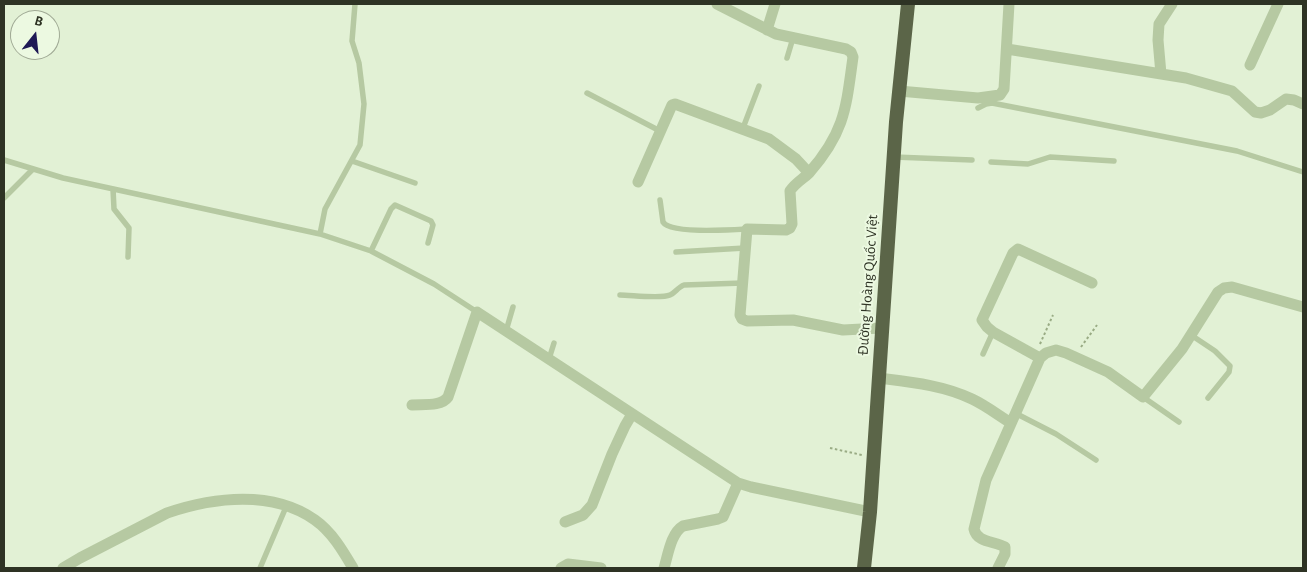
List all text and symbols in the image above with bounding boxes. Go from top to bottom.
north arrow [10,10,60,60]
text: B [33,14,45,29]
street label: Đường Hoàng Quốc Việt [854,214,882,356]

